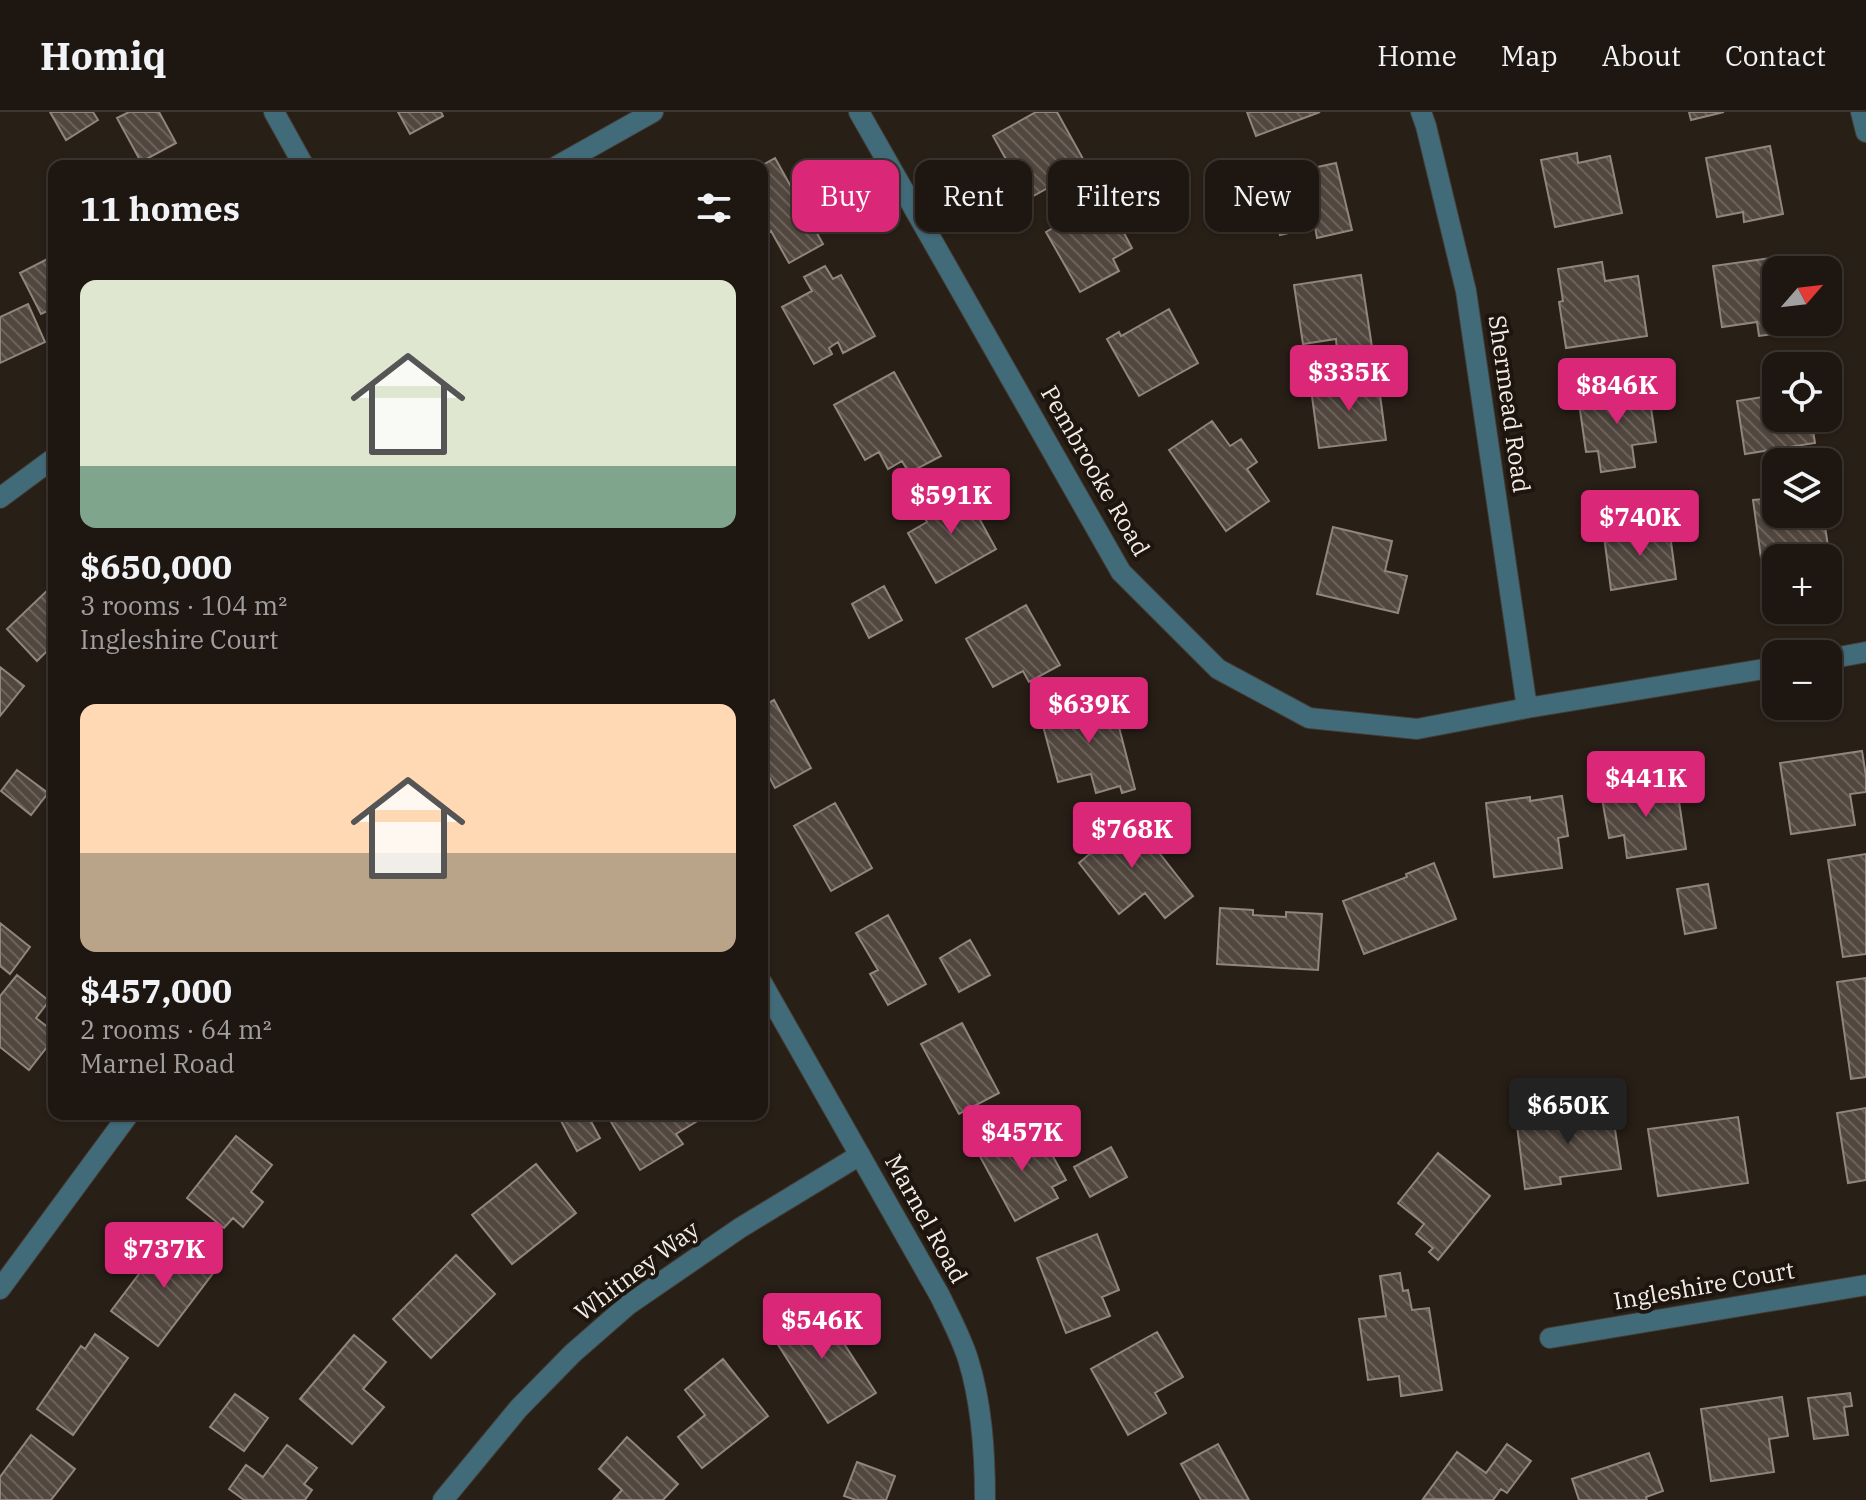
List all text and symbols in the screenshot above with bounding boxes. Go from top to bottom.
text: Homiq [40,31,166,80]
text: Home [1377,37,1457,74]
text: Map [1501,37,1558,74]
text: About [1602,37,1681,74]
text: Contact [1725,37,1826,74]
chip: Buy [792,160,899,232]
chip: Rent [915,160,1032,232]
chip: Filters [1048,160,1189,232]
chip: New [1205,160,1319,232]
text: 11 homes [80,186,240,230]
icon: filters [692,186,736,230]
north arrow [1762,256,1842,336]
map controls [1762,256,1842,720]
street label: Shermead Road [1482,313,1538,495]
icon: home [336,332,480,476]
pin: $335K [1293,345,1405,413]
button: locate [1762,352,1842,432]
text: $335K [1308,354,1390,388]
pin: $846K [1561,358,1673,426]
text: $846K [1576,367,1658,401]
street label: Pembrooke Road [1034,379,1158,562]
button: layers [1762,448,1842,528]
pin: $591K [895,468,1007,536]
text: $591K [910,477,992,511]
pin: $740K [1584,490,1696,558]
text: $740K [1599,499,1681,533]
text: $650,000 [80,544,232,588]
button: + [1762,544,1842,624]
text: 3 rooms · 104 m² [80,588,287,622]
text: Ingleshire Court [80,622,278,656]
button: − [1762,640,1842,720]
pin: $639K [1033,677,1145,745]
text: $639K [1048,686,1130,720]
pin: $441K [1590,751,1702,819]
icon: home [336,756,480,900]
text: $441K [1605,760,1687,794]
pin: $768K [1076,802,1188,870]
text: $768K [1091,811,1173,845]
text: $457,000 [80,968,232,1012]
text: 2 rooms · 64 m² [80,1012,272,1046]
text: Marnel Road [80,1046,235,1080]
pin: $650K [1512,1078,1624,1146]
text: $650K [1527,1087,1609,1121]
pin: $457K [966,1105,1078,1173]
text: $457K [981,1114,1063,1148]
street label: Marnel Road [878,1148,976,1289]
street label: Whitney Way [568,1213,705,1328]
pin: $737K [108,1222,220,1290]
text: $737K [123,1231,205,1265]
street label: Ingleshire Court [1611,1253,1797,1317]
pin: $546K [766,1293,878,1361]
text: $546K [781,1302,863,1336]

